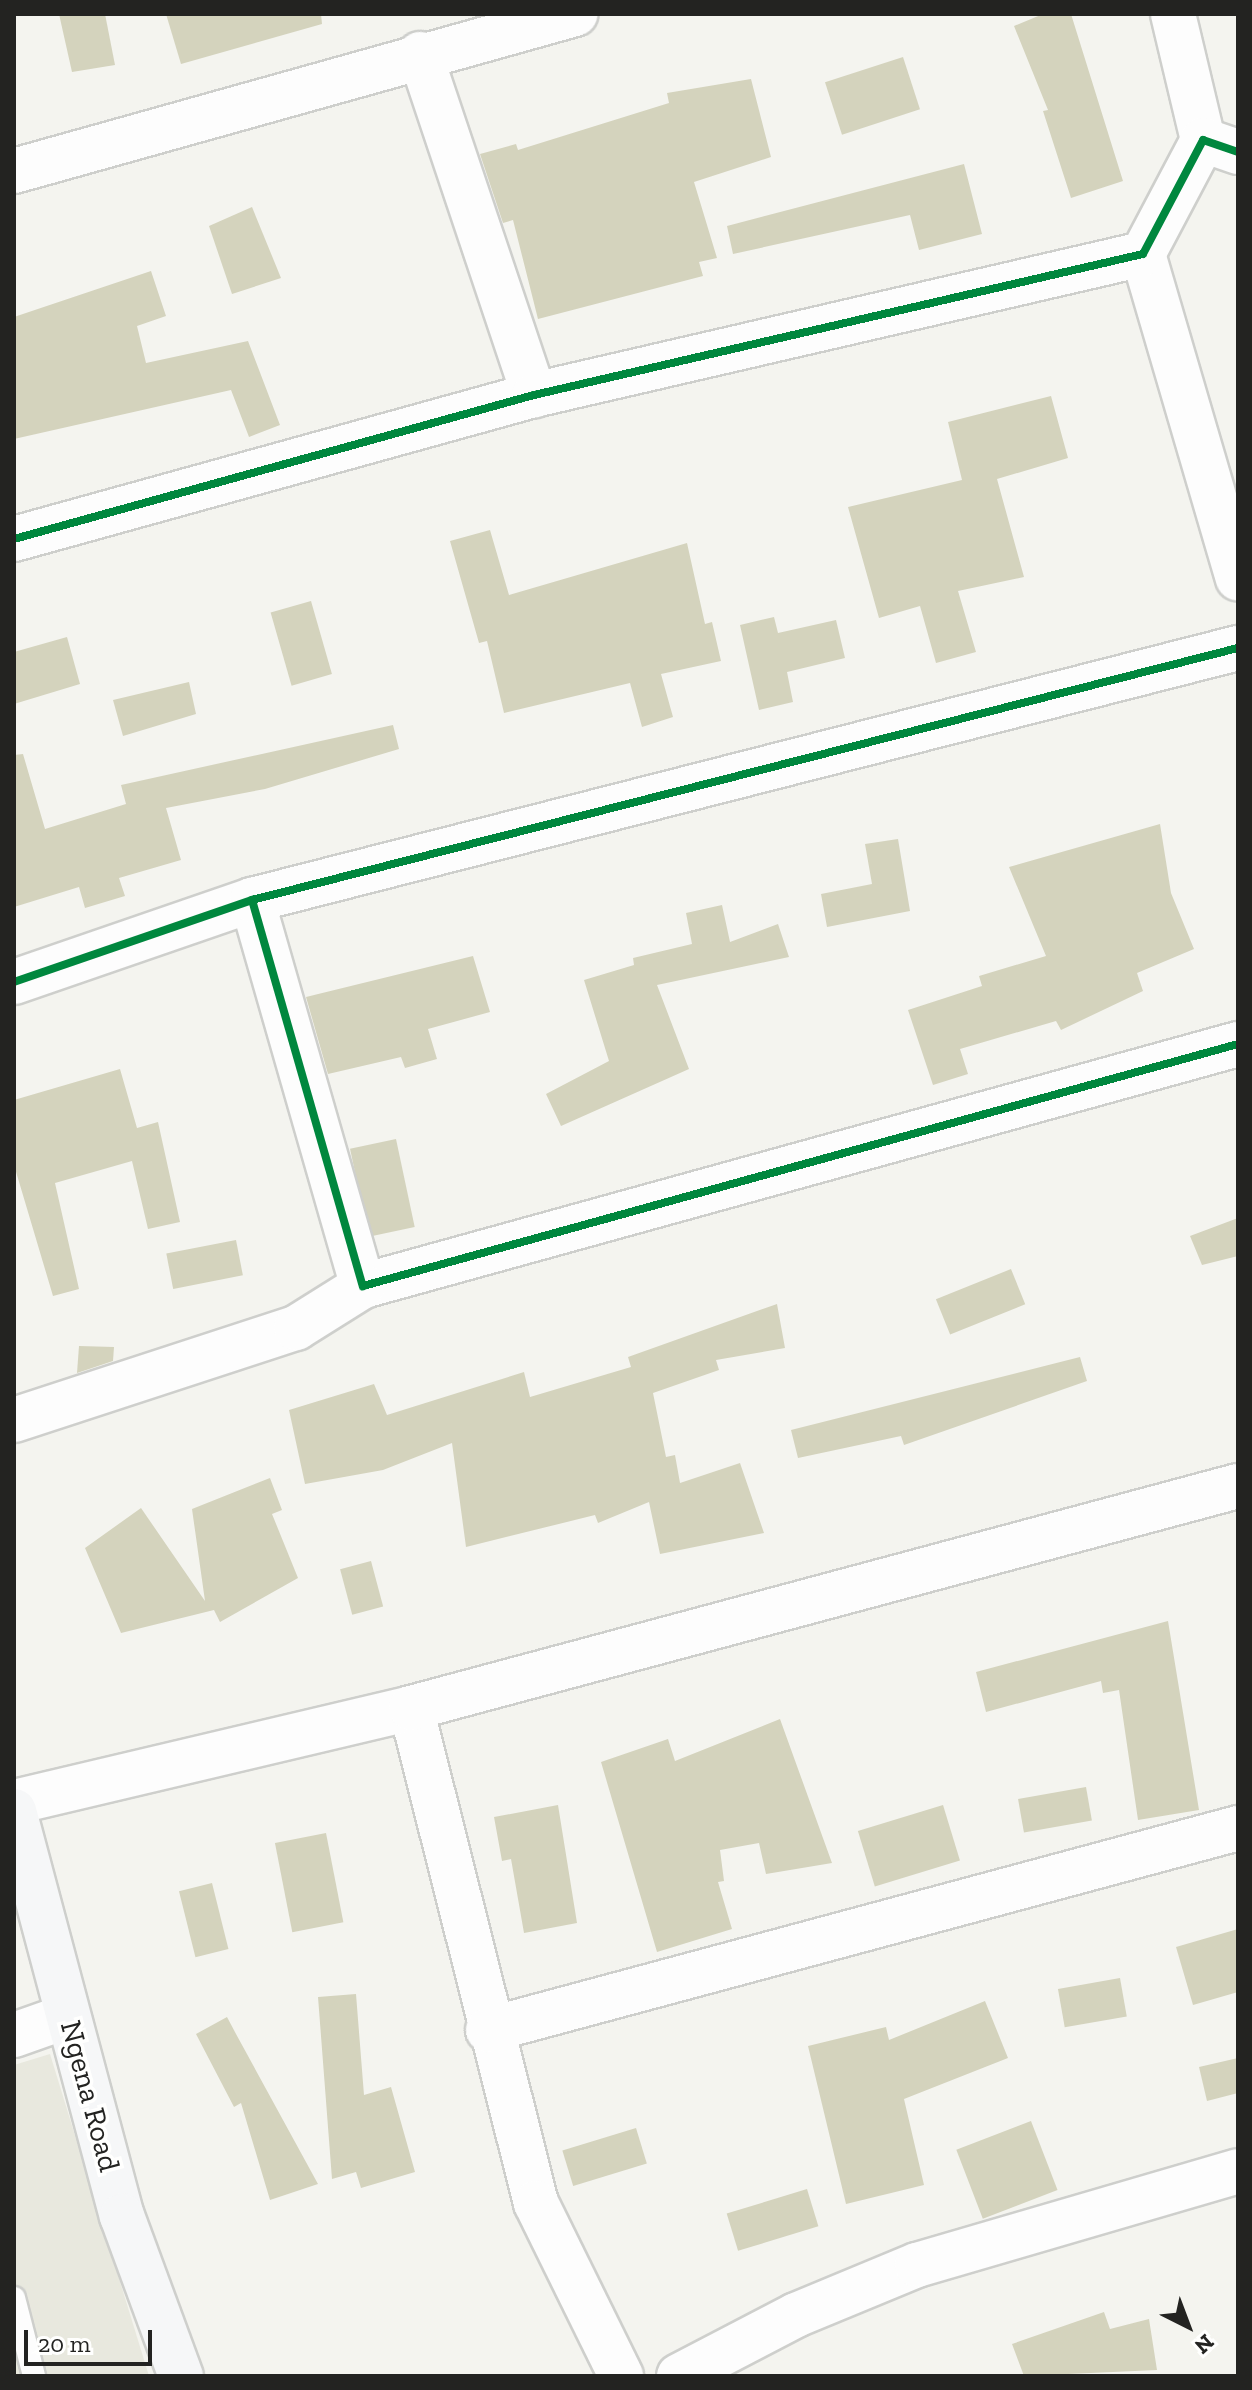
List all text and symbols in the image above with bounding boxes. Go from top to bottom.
street label: Ngena Road [53,2016,127,2176]
north arrow [1148,2286,1228,2366]
scale bar [28,2314,156,2364]
text: 20 m [38,2329,90,2358]
text: N [1189,2329,1220,2360]

